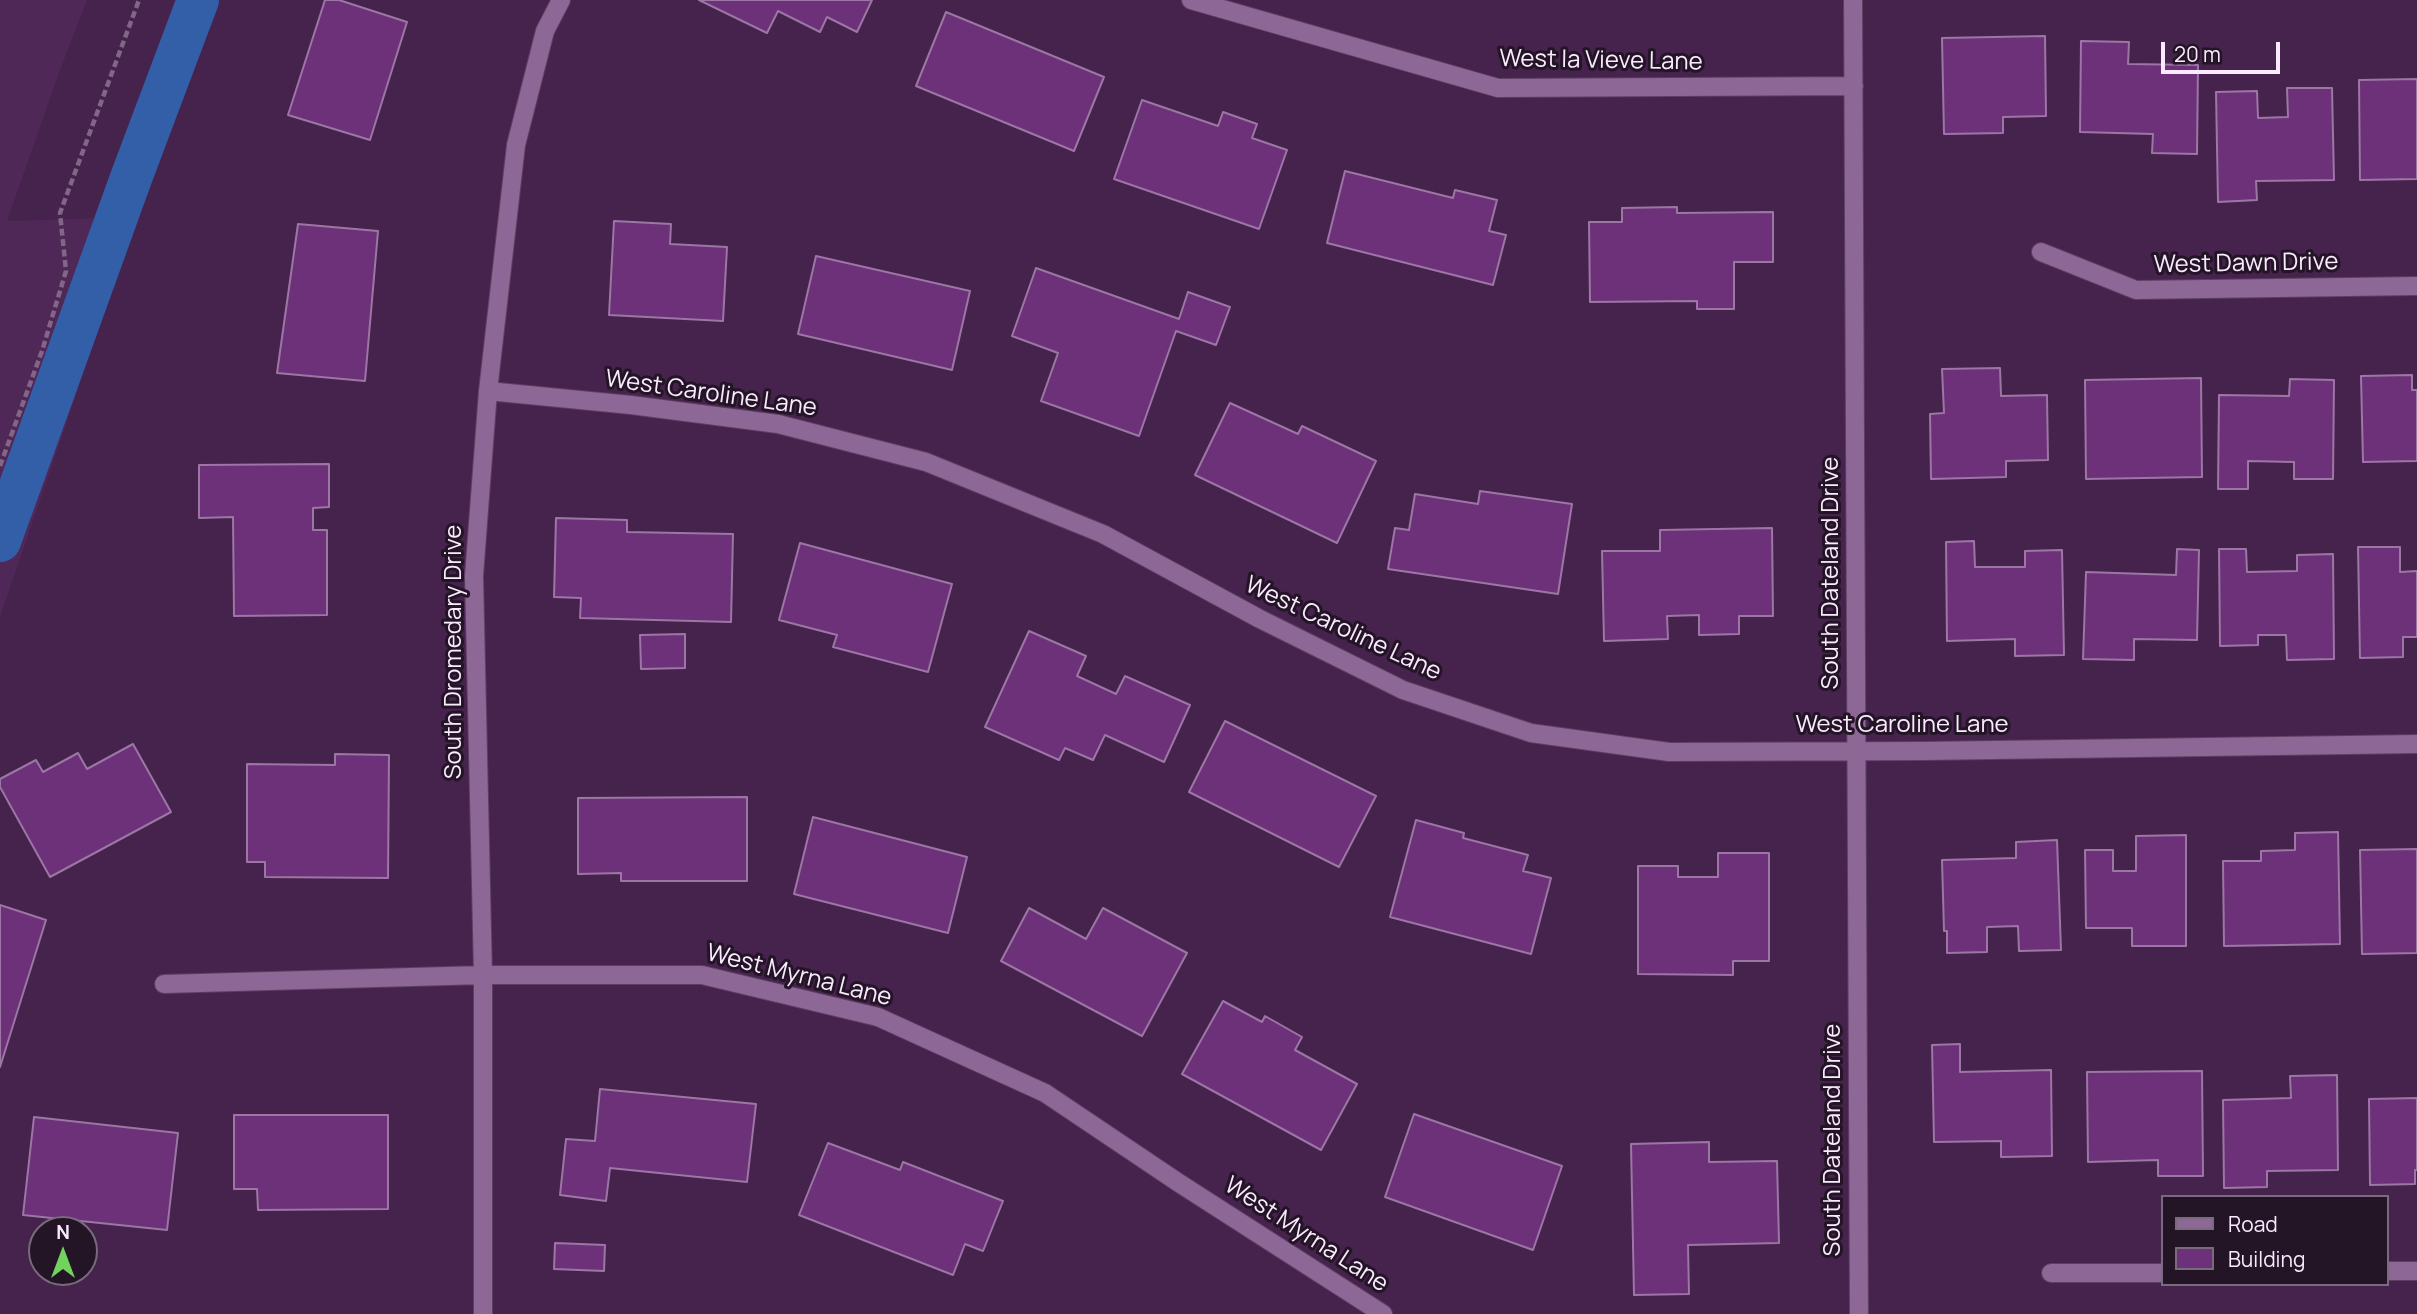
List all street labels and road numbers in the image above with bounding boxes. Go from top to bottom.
street label: West la Vieve Lane [1499,45,1703,77]
street label: West Dawn Drive [2153,248,2339,280]
street label: West Caroline Lane [603,365,819,423]
street label: South Dateland Drive [1817,457,1845,689]
street label: South Dromedary Drive [440,525,468,779]
street label: West Caroline Lane [1240,571,1446,687]
street label: West Caroline Lane [1795,711,2009,739]
street label: West Myrna Lane [703,939,895,1013]
street label: South Dateland Drive [1819,1024,1847,1256]
street label: West Myrna Lane [1219,1171,1393,1299]

